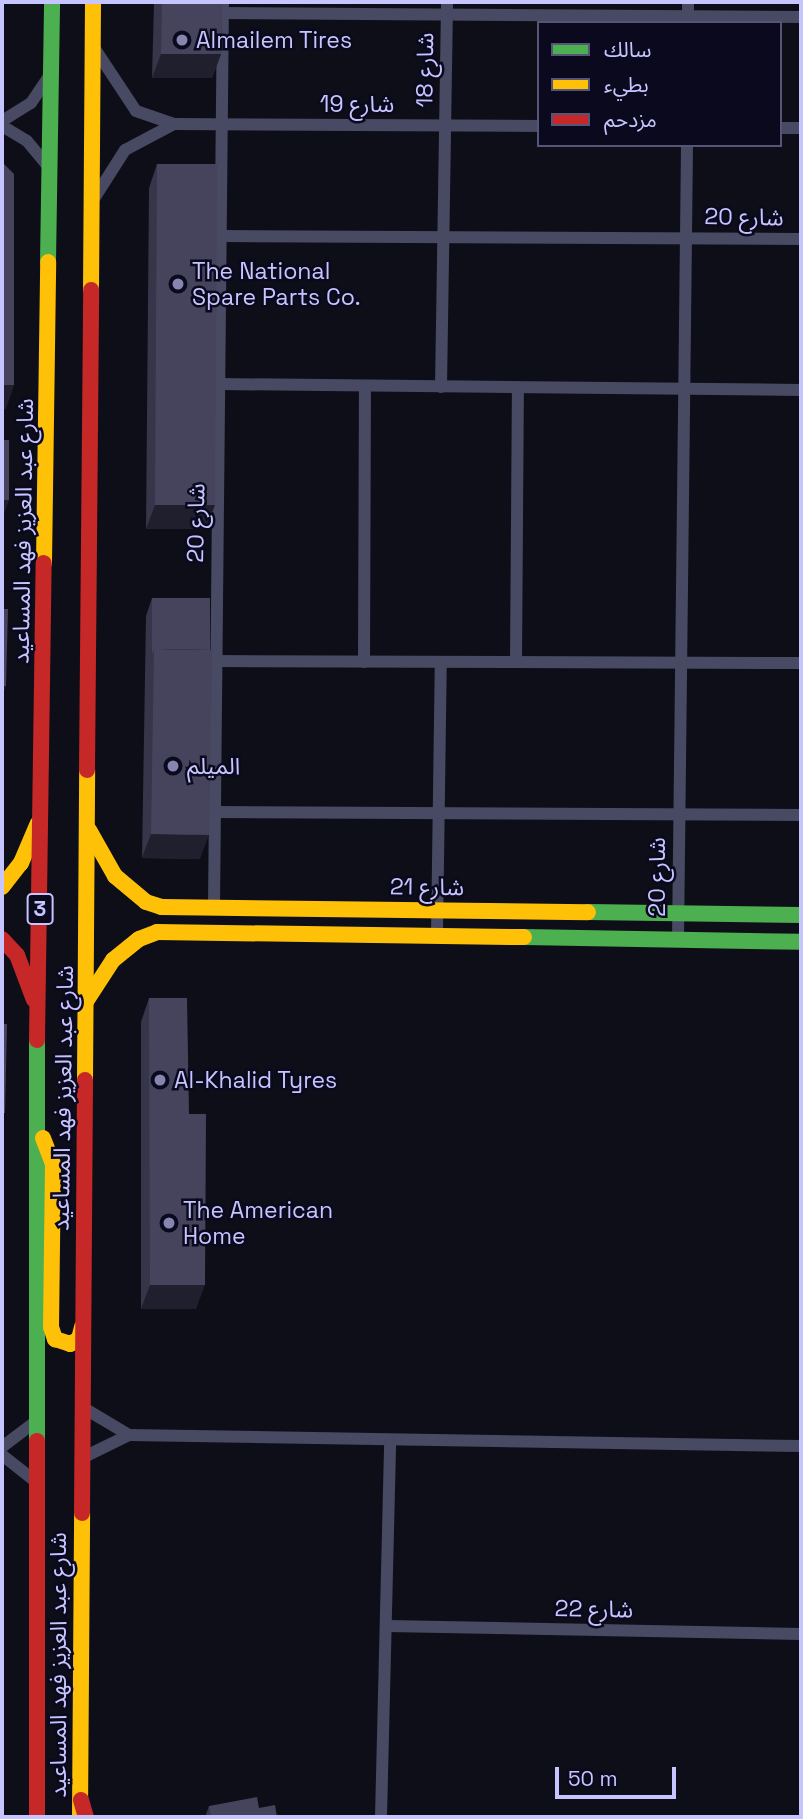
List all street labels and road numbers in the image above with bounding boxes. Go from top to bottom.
street label: شارع 18 [411,32,439,108]
street label: شارع 19 [320,90,394,118]
street label: شارع 20 [704,203,784,231]
street label: شارع عبد العزيز فهد المساعيد [7,398,39,664]
street label: شارع 20 [182,483,210,563]
street label: شارع 20 [643,837,671,917]
street label: شارع 21 [390,873,464,901]
road number: 3 [26,892,54,926]
street label: شارع عبد العزيز فهد المساعيد [47,965,79,1231]
street label: شارع عبد العزيز فهد المساعيد [44,1532,72,1798]
street label: شارع 22 [555,1595,633,1623]

